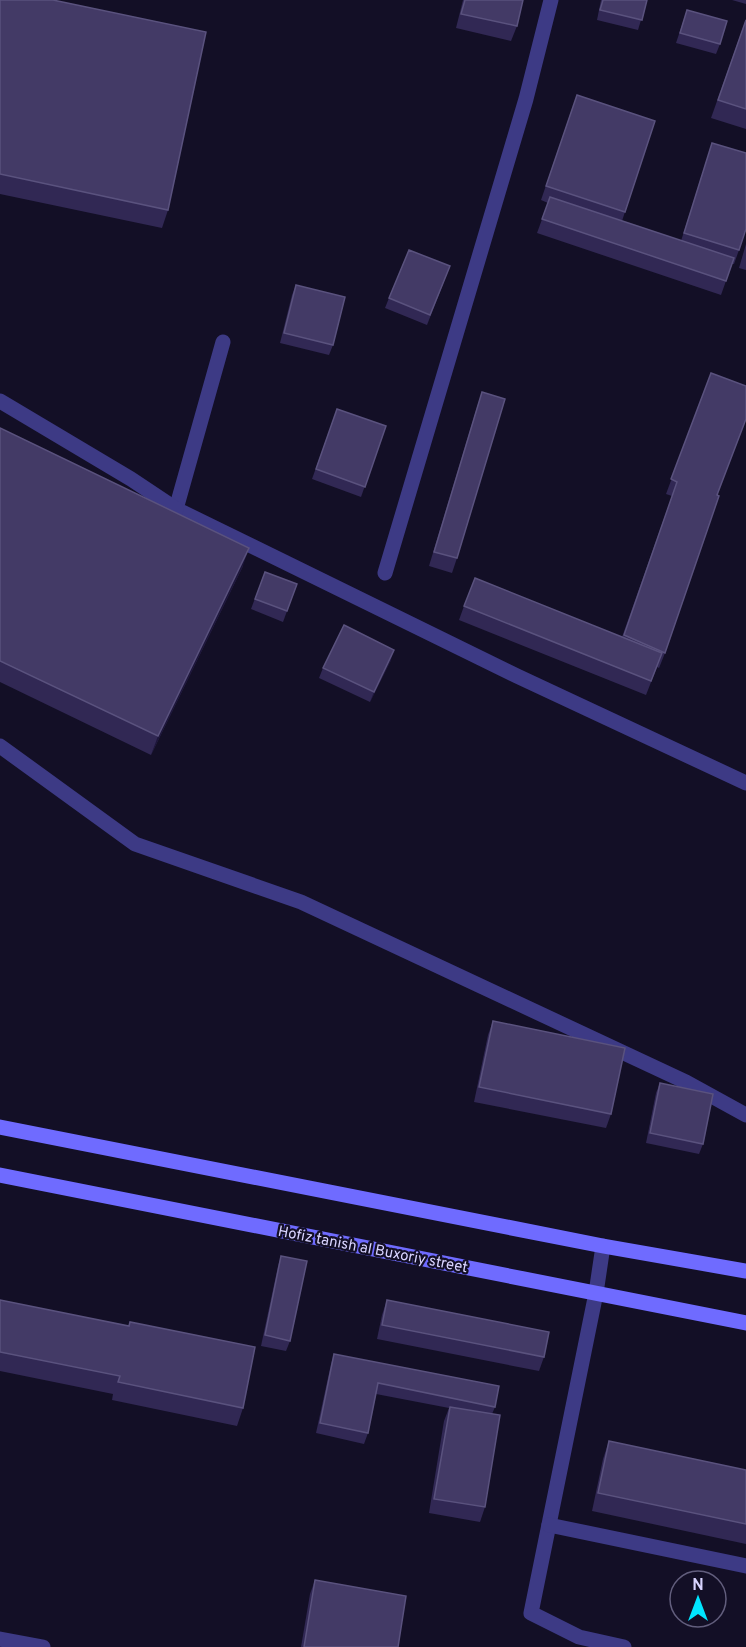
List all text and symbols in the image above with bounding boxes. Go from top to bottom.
street label: Hofiz tanish al Buxoriy street [276,1223,469,1278]
north arrow [668,1569,728,1629]
text: N [692,1576,704,1596]

